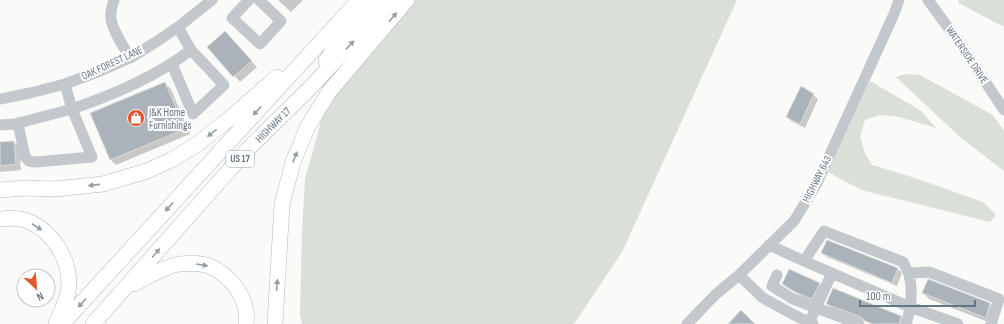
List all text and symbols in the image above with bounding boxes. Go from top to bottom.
one-way arrow [388,12,397,23]
street label: WATERSIDE DRIVE [943,24,991,86]
one-way arrow [345,40,354,50]
street label: OAK FOREST LANE [79,43,145,83]
street label: HIGHWAY 17 [253,104,294,145]
place label: J&K Home Furnishings [148,106,191,132]
one-way arrow [253,106,262,116]
shop icon: J&K Home Furnishings [126,108,146,128]
one-way arrow [207,129,217,137]
road number: US 17 [226,151,254,167]
one-way arrow [292,151,298,163]
street label: HIGHWAY 643 [800,153,834,205]
one-way arrow [88,181,100,188]
one-way arrow [165,202,174,212]
one-way arrow [32,223,42,231]
one-way arrow [152,248,161,259]
one-way arrow [195,262,208,268]
north arrow [16,268,56,308]
one-way arrow [274,279,281,291]
scale bar [860,282,975,308]
text: N [35,289,46,304]
text: 100 m [866,289,891,304]
one-way arrow [77,298,86,308]

